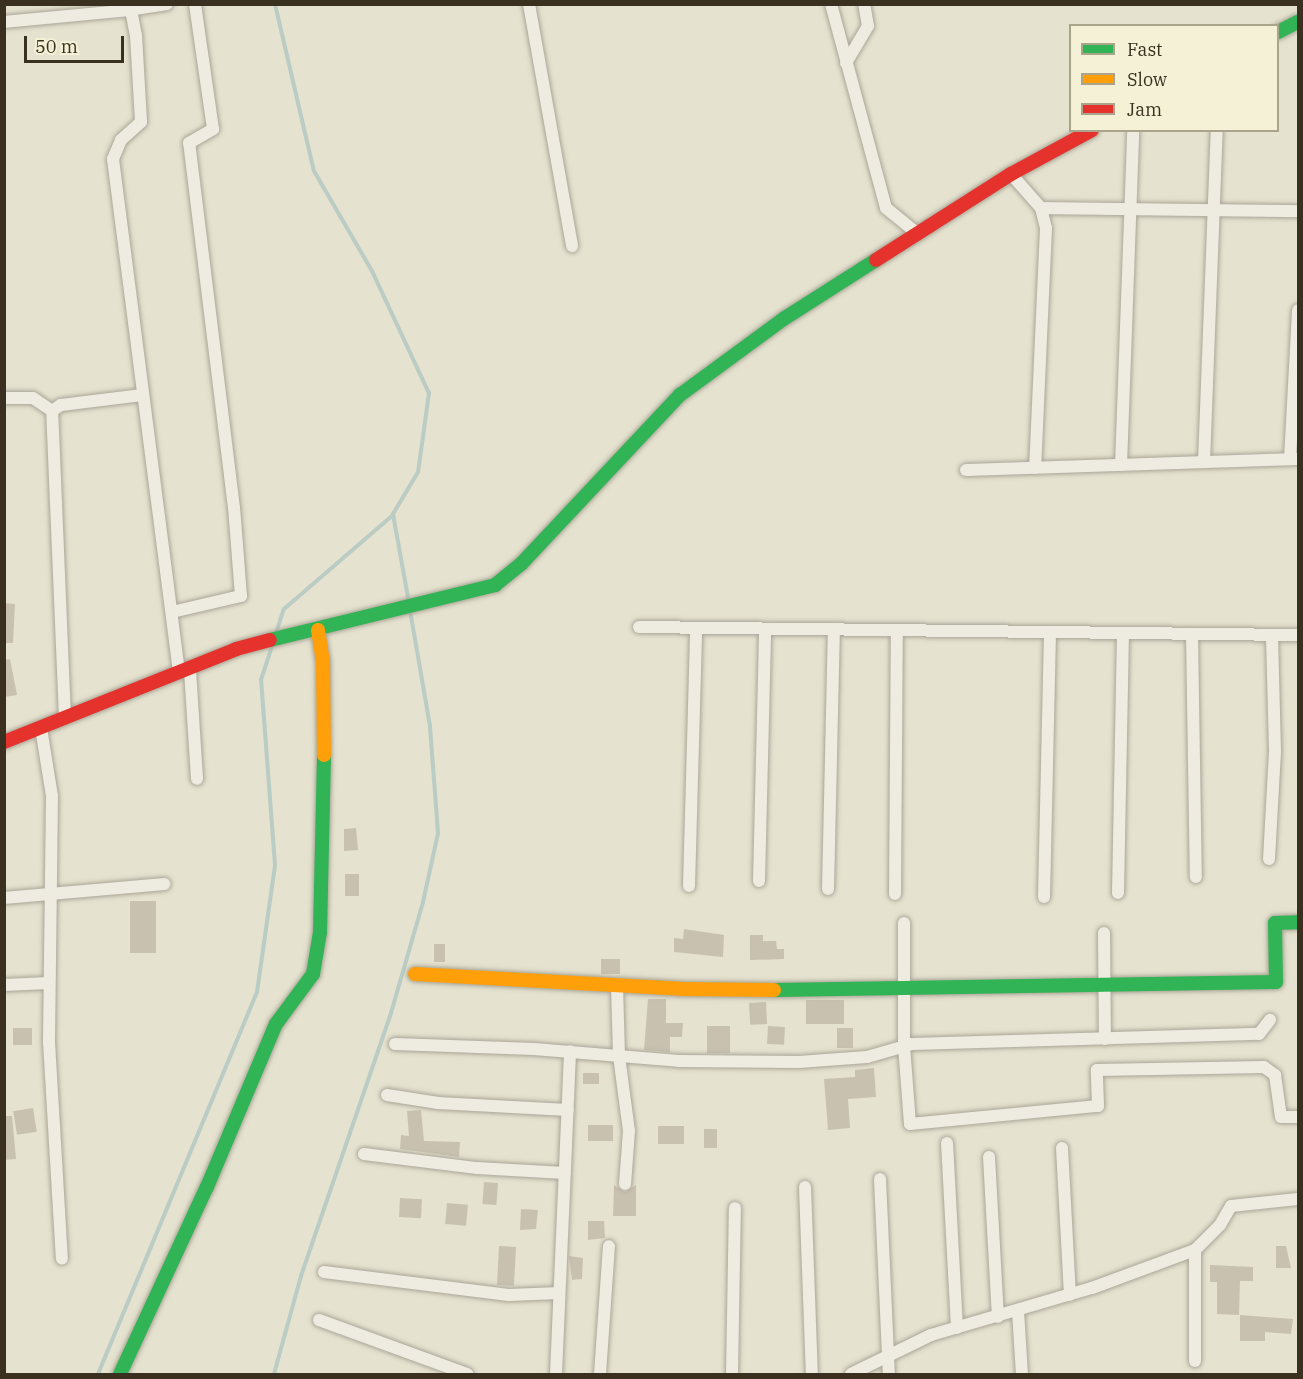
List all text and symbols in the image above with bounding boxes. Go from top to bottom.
scale bar [27,24,128,62]
legend [1069,24,1279,132]
text: 50 m [35,35,78,58]
text: Fast [1127,38,1162,61]
text: Slow [1127,68,1167,91]
text: Jam [1127,98,1162,121]

